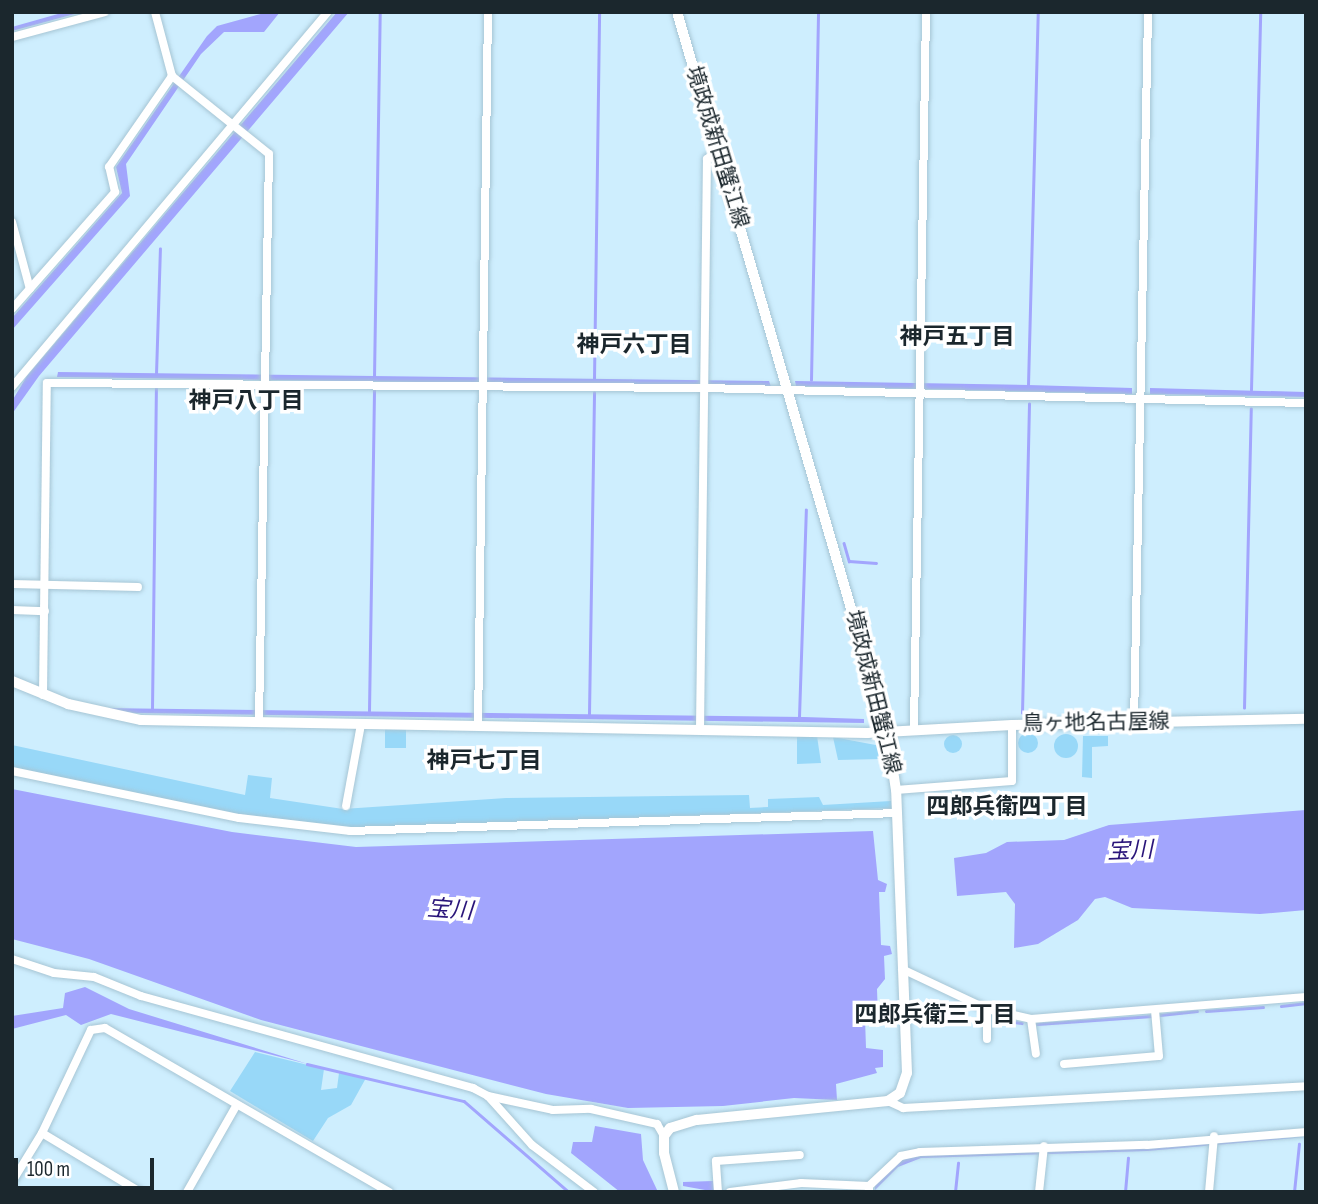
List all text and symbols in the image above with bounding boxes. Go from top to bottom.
street label: 境政成新田蟹江線 [680,63,754,231]
district label: 神戸五丁目 [900,323,1014,351]
district label: 神戸六丁目 [577,331,691,359]
district label: 神戸八丁目 [189,387,303,415]
street label: 境政成新田蟹江線 [840,607,906,777]
street label: 鳥ヶ地名古屋線 [1022,709,1170,737]
district label: 神戸七丁目 [427,747,541,775]
district label: 四郎兵衛四丁目 [927,793,1087,821]
water label: 宝川 [1107,836,1153,866]
water label: 宝川 [426,895,474,925]
district label: 四郎兵衛三丁目 [855,1001,1015,1029]
scale bar [18,1144,158,1188]
text: 100 m [27,1157,70,1182]

